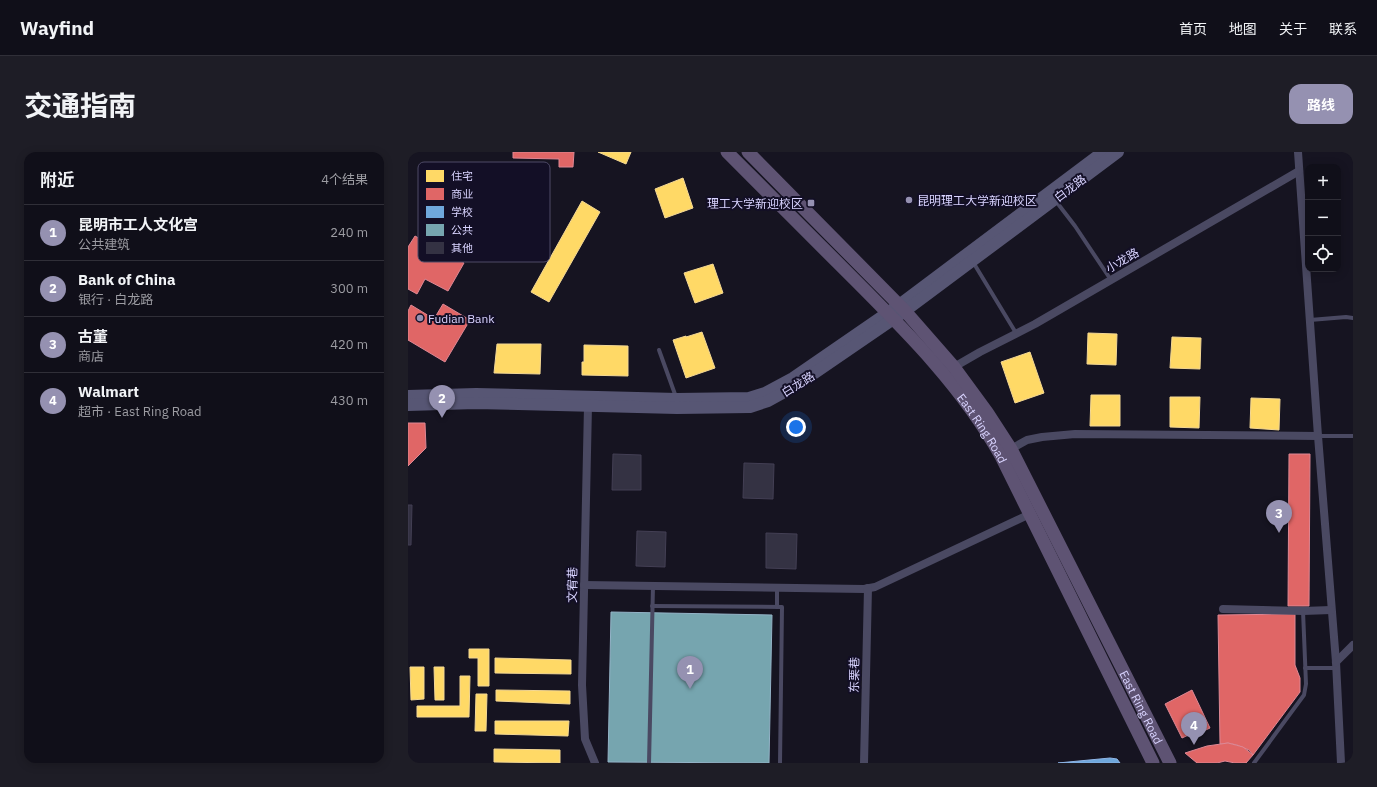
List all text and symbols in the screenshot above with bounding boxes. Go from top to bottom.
text: Wayfind [20,16,94,40]
text: 首页 [1179,20,1207,38]
text: 地图 [1229,20,1257,38]
text: 关于 [1279,20,1307,38]
text: 联系 [1329,20,1357,38]
button: 路线 [1289,84,1353,124]
text: 交通指南 [24,87,136,124]
legend [418,162,550,262]
map controls [1305,164,1341,272]
button: + [1305,164,1341,200]
text: 附近 [40,169,74,191]
text: 住宅 [451,169,473,183]
text: 4个结果 [321,171,368,188]
street label: 白龙路 [1051,171,1089,205]
text: 商业 [451,187,473,201]
place label: 昆明理工大学新迎校区 [917,193,1037,208]
marker: 昆明理工大学新迎校区 [904,195,914,205]
place label: 理工大学新迎校区 [707,196,803,211]
marker: 理工大学新迎校区 [806,198,816,208]
button: − [1305,200,1341,236]
text: 学校 [451,205,473,219]
text: 昆明市工人文化宫 [78,215,198,234]
text: 公共 [451,223,473,237]
text: 1 [49,224,57,241]
text: 240 m [330,224,368,241]
text: 公共建筑 [78,236,130,253]
button: locate [1305,236,1341,272]
text: 其他 [451,241,473,255]
street label: 小龙路 [1103,245,1141,275]
text: Bank of China [78,270,175,289]
text: 2 [49,280,57,297]
text: 300 m [330,280,368,297]
text: 银行 · 白龙路 [78,291,153,308]
place label: Fudian Bank [428,311,495,326]
marker: Fudian Bank [415,313,425,323]
text: 古董 [78,327,108,346]
text: 3 [49,336,57,353]
text: 420 m [330,336,368,353]
text: 商店 [78,348,104,365]
street label: 白龙路 [779,368,817,400]
text: Walmart [78,382,139,401]
pin: 2 [429,385,455,418]
street label: East Ring Road [954,390,1011,465]
text: 4 [49,392,57,409]
text: 430 m [330,392,368,409]
text: 超市 · East Ring Road [78,403,202,420]
your location [786,417,806,437]
pin: 3 [1266,500,1292,533]
street label: 文宥巷 [564,567,580,603]
pin: 1 [677,656,703,689]
street label: 东栗巷 [846,657,862,693]
street label: East Ring Road [1117,668,1167,746]
pin: 4 [1181,712,1207,745]

